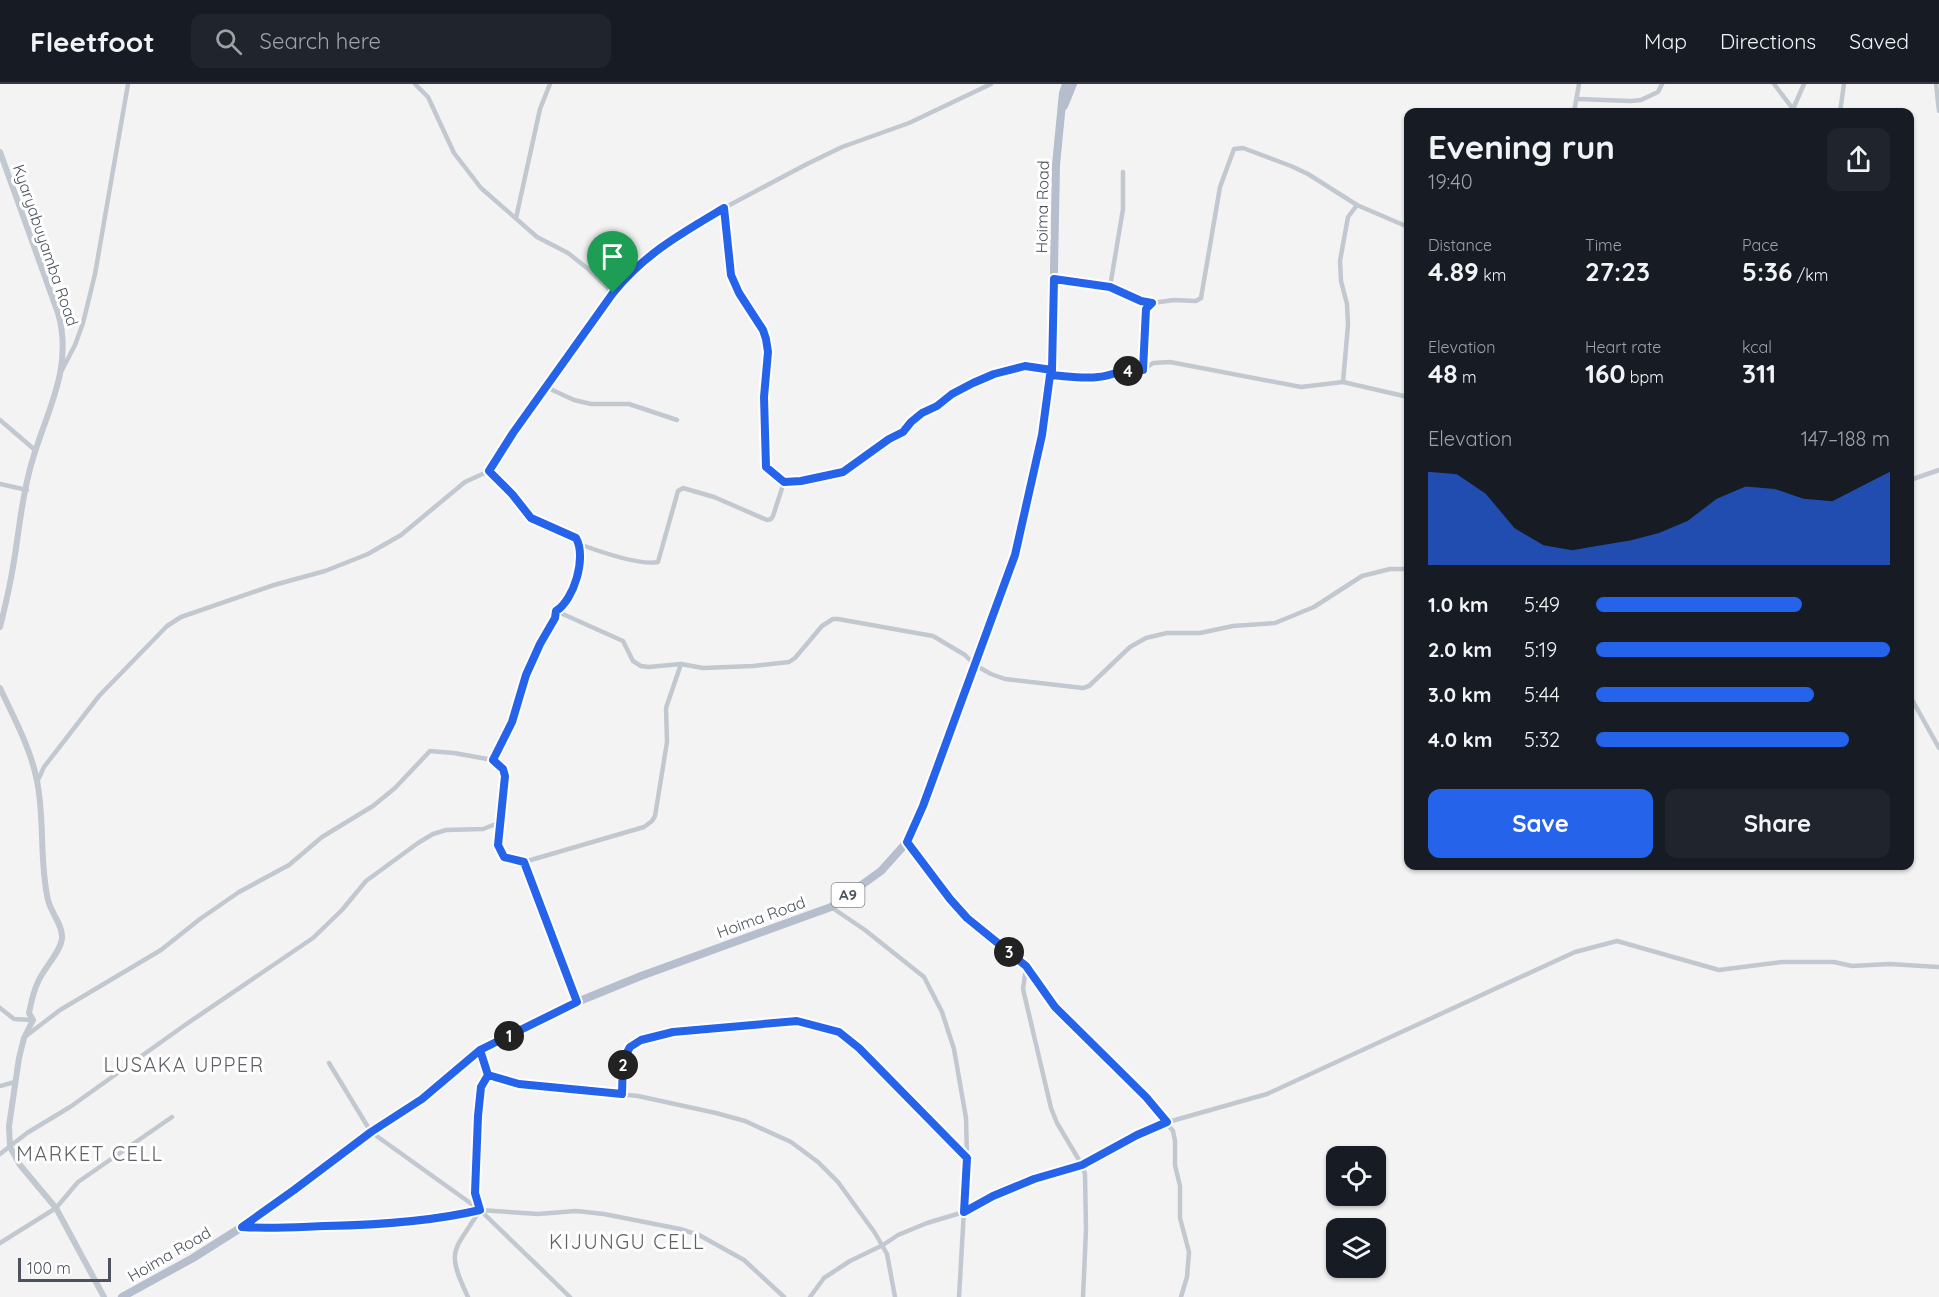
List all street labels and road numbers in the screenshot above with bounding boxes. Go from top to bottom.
street label: Hoima Road [1031,160,1053,254]
street label: Kyaryabuyamba Road [9,161,83,329]
road number: A9 [832,883,864,907]
street label: Hoima Road [714,892,808,942]
street label: Hoima Road [124,1222,214,1286]

